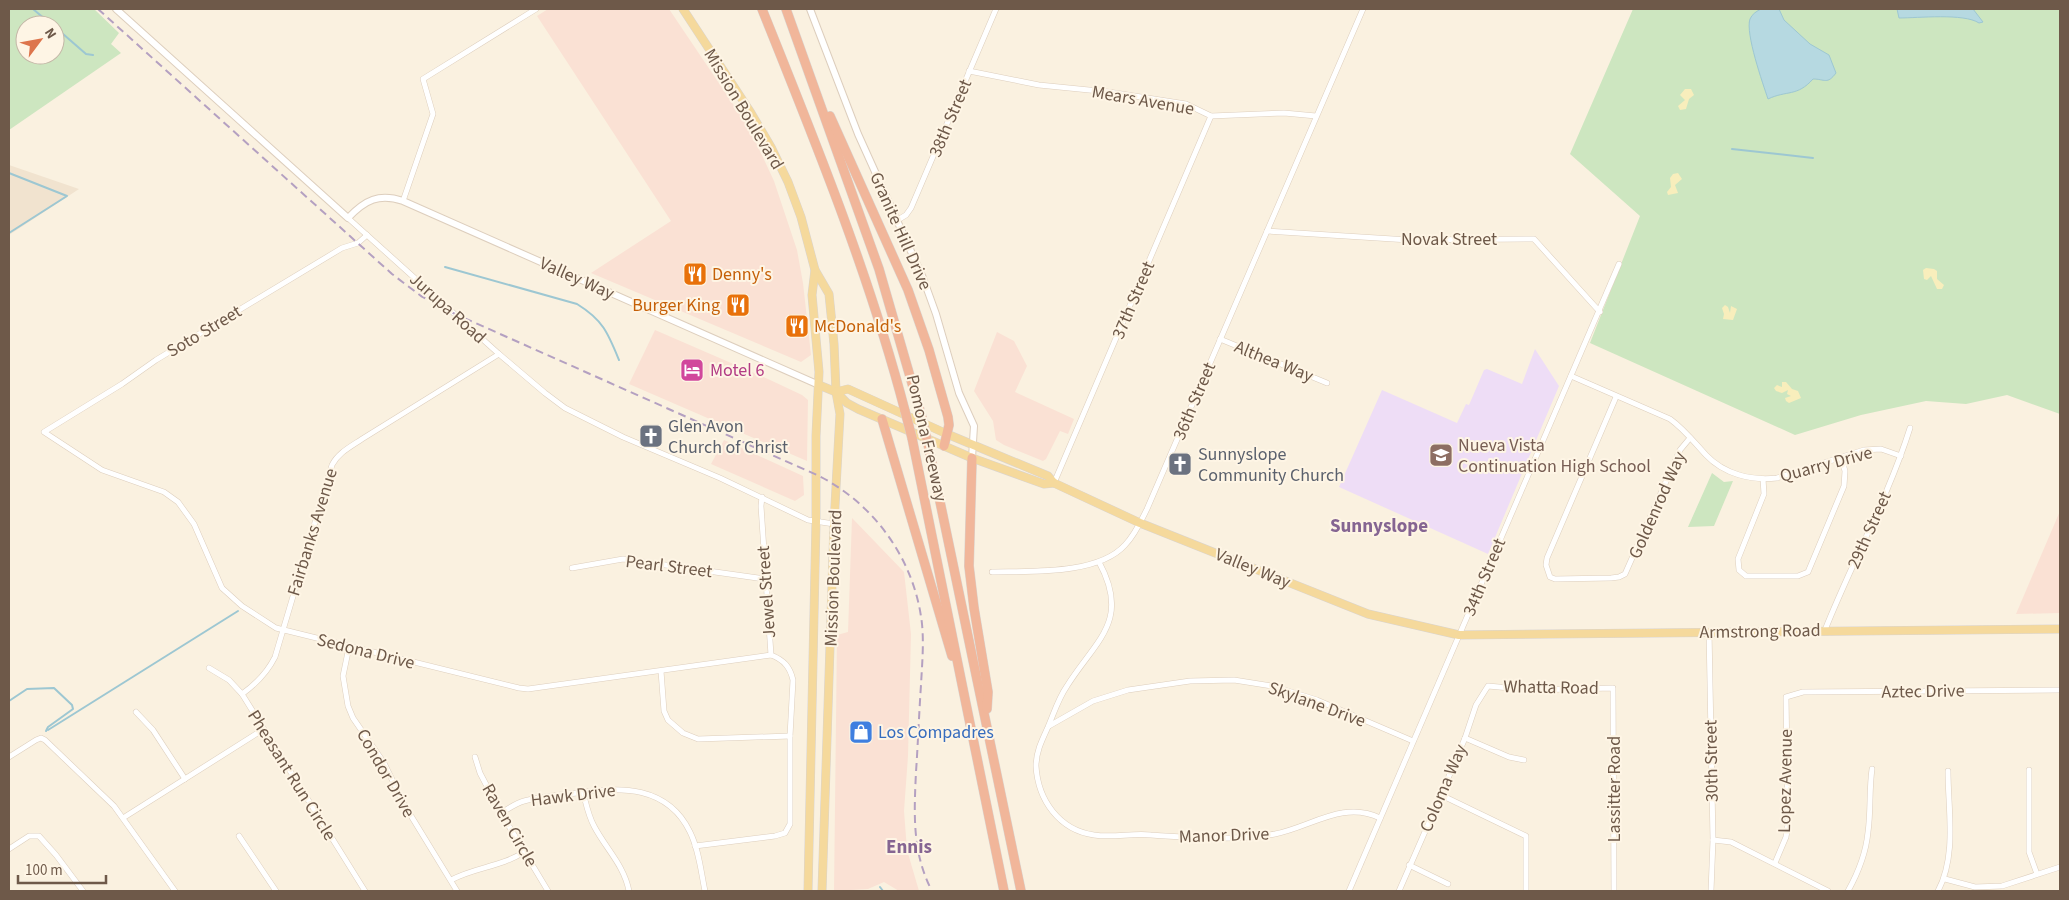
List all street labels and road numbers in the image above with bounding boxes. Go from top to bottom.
street label: Mission Boulevard [698,44,790,174]
street label: 38th Street [923,75,978,161]
street label: Mears Avenue [1090,79,1196,122]
street label: Granite Hill Drive [863,168,938,294]
street label: Novak Street [1401,227,1497,252]
street label: Valley Way [535,251,619,306]
street label: 37th Street [1106,257,1161,343]
street label: Jurupa Road [404,267,492,350]
street label: Soto Street [162,299,246,364]
street label: Althea Way [1231,334,1317,389]
street label: 36th Street [1167,358,1222,444]
street label: Pomona Freeway [900,372,953,505]
street label: Quarry Drive [1777,440,1875,489]
street label: Goldenrod Way [1623,447,1692,563]
street label: Fairbanks Avenue [281,465,344,599]
street label: 29th Street [1841,487,1898,573]
street label: Mission Boulevard [819,509,848,647]
street label: 34th Street [1457,534,1512,620]
street label: Valley Way [1211,542,1295,595]
street label: Jewel Street [751,545,782,639]
street label: Pearl Street [624,549,714,584]
street label: Armstrong Road [1699,618,1821,645]
street label: Sedona Drive [314,627,417,676]
street label: Whatta Road [1503,674,1599,701]
street label: Skylane Drive [1265,675,1369,734]
street label: Aztec Drive [1881,678,1965,705]
street label: Pheasant Run Circle [241,705,342,845]
street label: 30th Street [1698,720,1725,802]
street label: Condor Drive [350,724,421,822]
street label: Lopez Avenue [1772,729,1799,833]
street label: Lassitter Road [1602,736,1627,842]
street label: Coloma Way [1414,740,1473,836]
street label: Hawk Drive [529,778,617,813]
street label: Raven Circle [476,779,544,872]
street label: Manor Drive [1178,821,1270,850]

